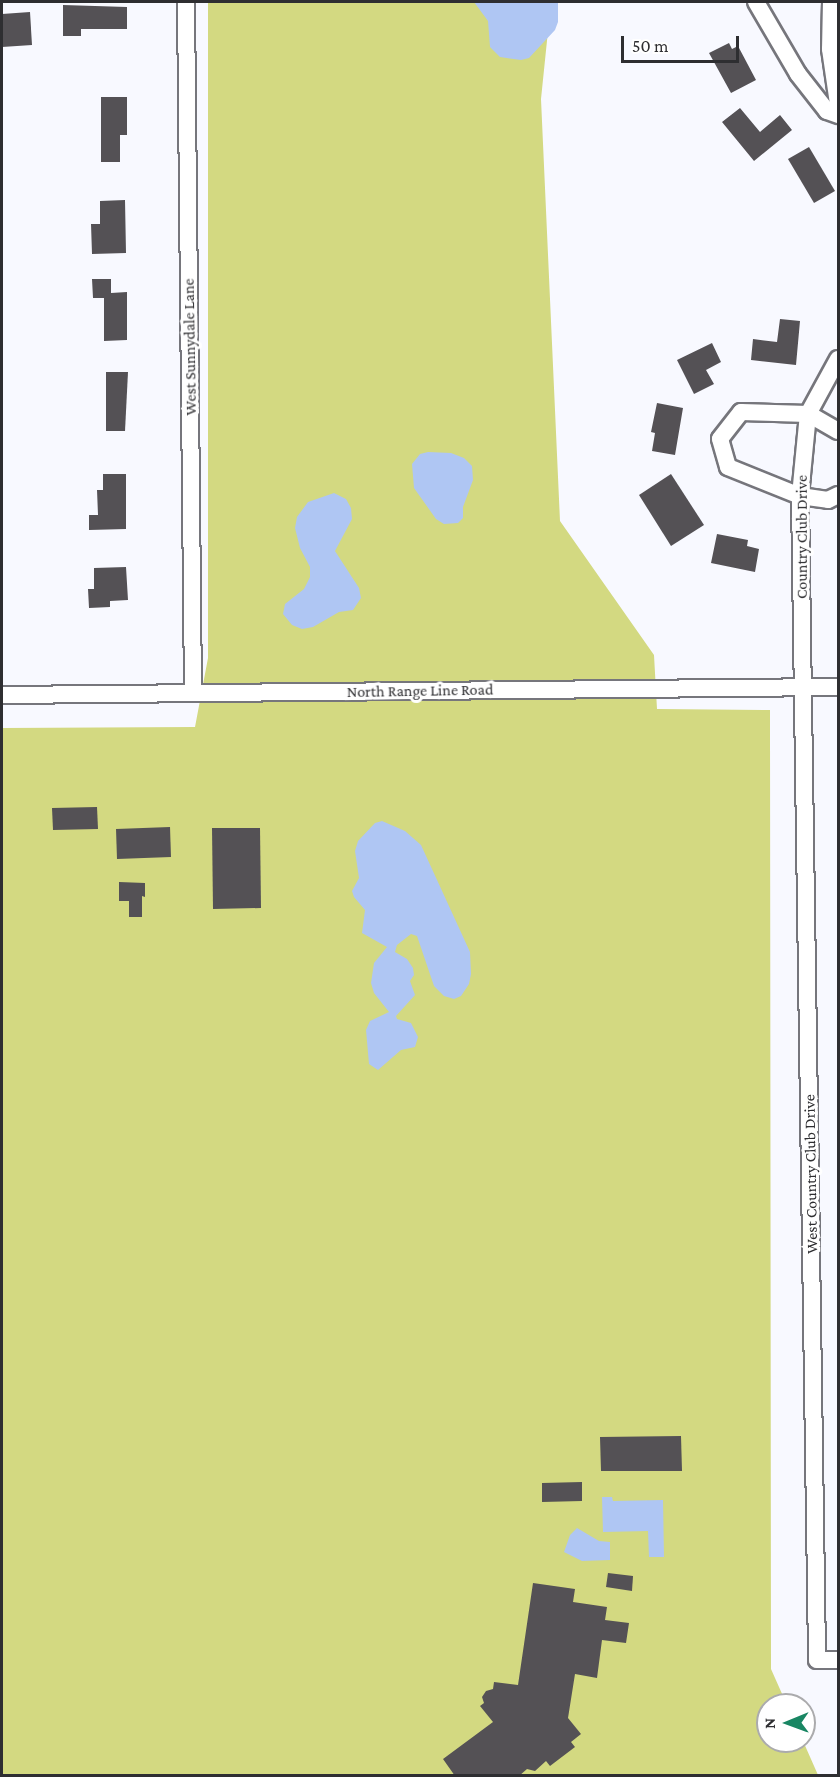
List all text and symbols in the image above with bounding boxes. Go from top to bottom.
scale bar [624,24,742,62]
text: 50 m [632,36,669,56]
street label: West Sunnydale Lane [179,278,201,416]
street label: Country Club Drive [792,475,812,599]
street label: North Range Line Road [347,680,493,702]
street label: West Country Club Drive [800,1094,822,1254]
north arrow [756,1693,816,1753]
text: N [761,1718,778,1729]

